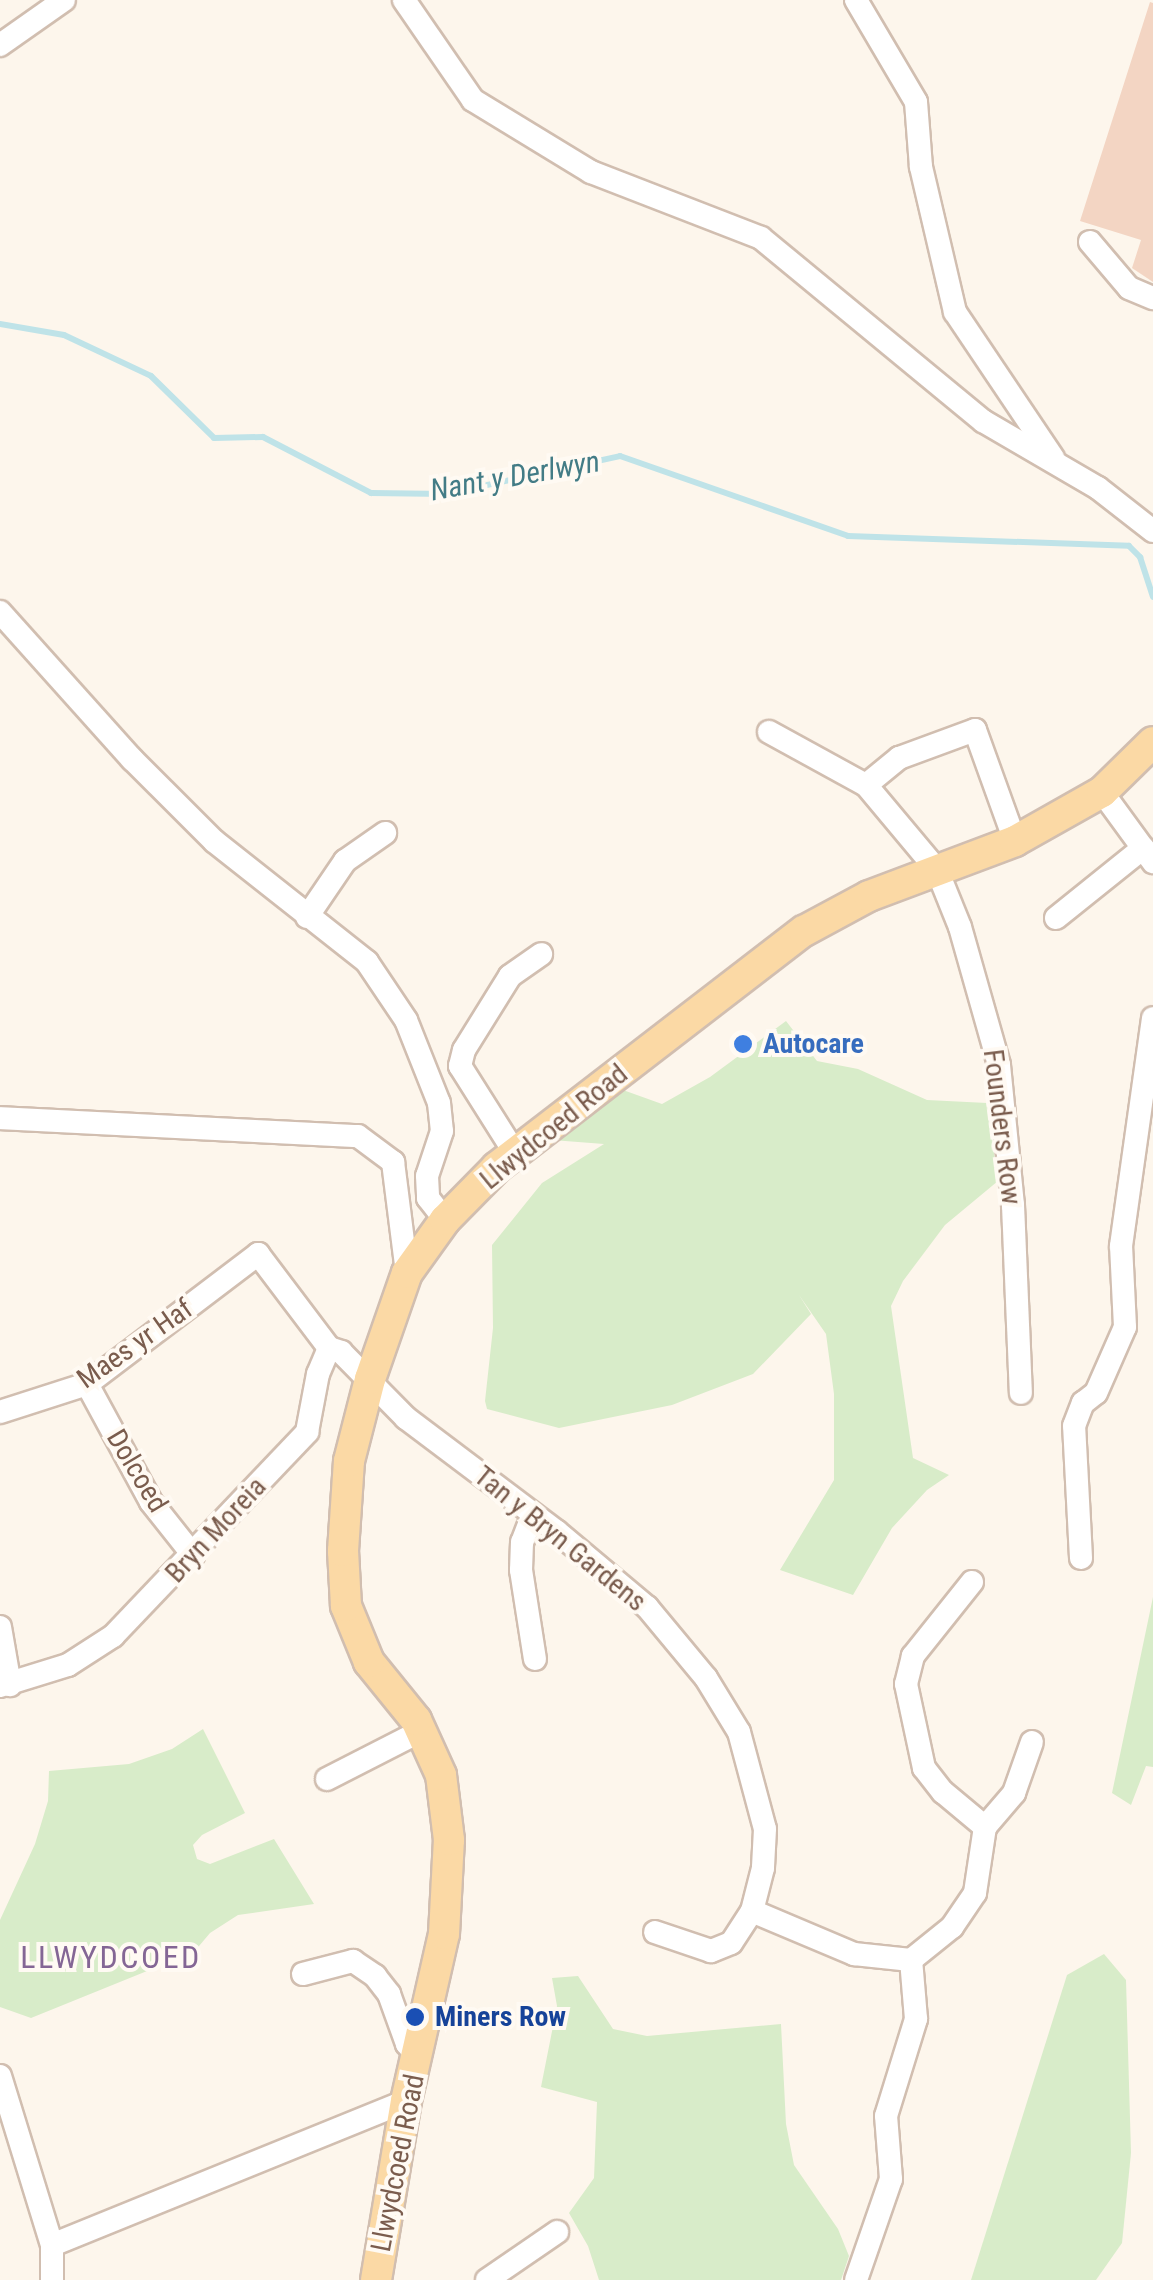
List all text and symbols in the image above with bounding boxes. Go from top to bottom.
water label: Nant y Derlwyn [427,443,603,509]
place label: Autocare [763,1027,864,1061]
marker: Autocare [732,1033,754,1055]
street label: Founders Row [976,1047,1028,1207]
street label: Llwydcoed Road [473,1057,635,1197]
street label: Maes yr Haf [71,1292,199,1396]
street label: Dolcoed [99,1424,175,1518]
street label: Tan y Bryn Gardens [467,1459,653,1619]
street label: Bryn Moreia [159,1470,273,1590]
district label: LLWYDCOED [20,1938,202,1976]
place label: Miners Row [435,2000,566,2034]
marker: Miners Row [404,2006,426,2028]
street label: Llwydcoed Road [364,2071,432,2255]

